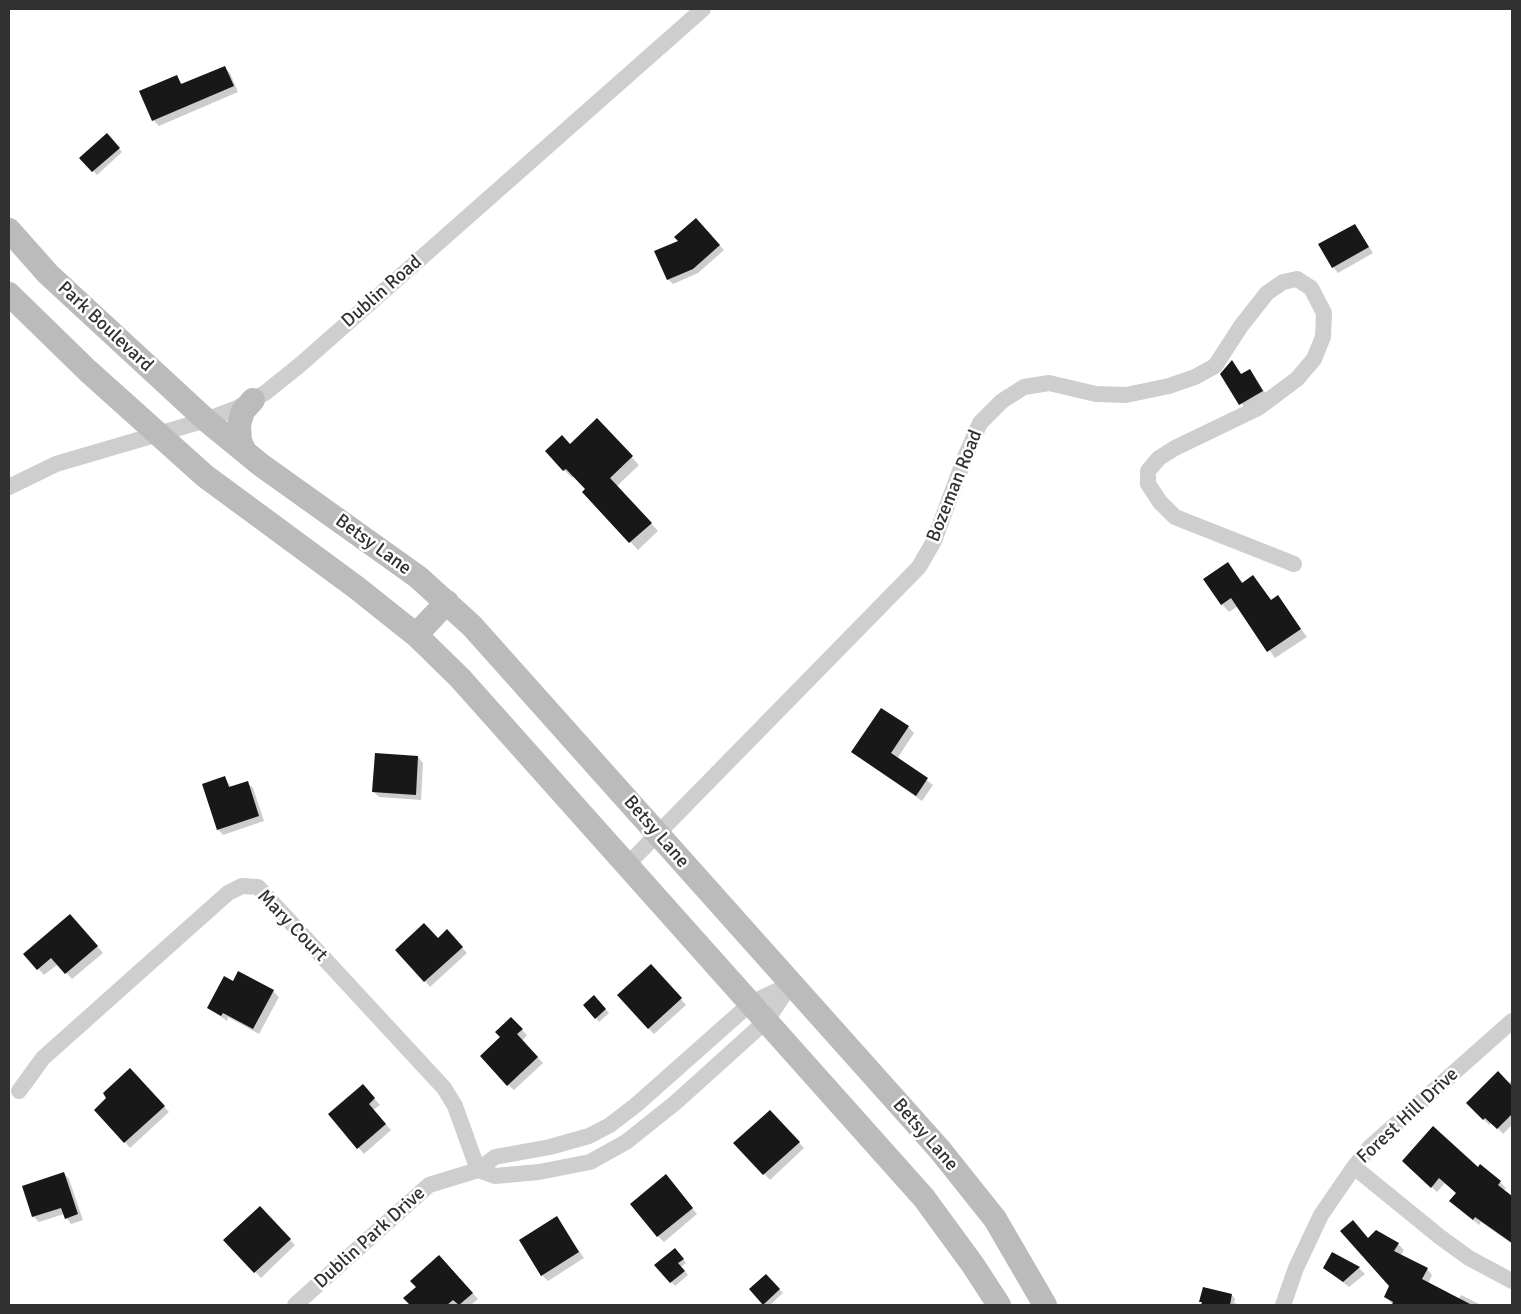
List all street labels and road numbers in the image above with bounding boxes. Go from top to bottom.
street label: Dublin Road [337,251,427,333]
street label: Park Boulevard [53,277,157,377]
street label: Bozeman Road [922,427,988,545]
street label: Betsy Lane [331,510,415,580]
street label: Betsy Lane [618,791,694,873]
street label: Mary Court [252,885,332,967]
street label: Forest Hill Drive [1353,1063,1463,1169]
street label: Betsy Lane [887,1094,963,1176]
street label: Dublin Park Drive [310,1182,430,1294]

